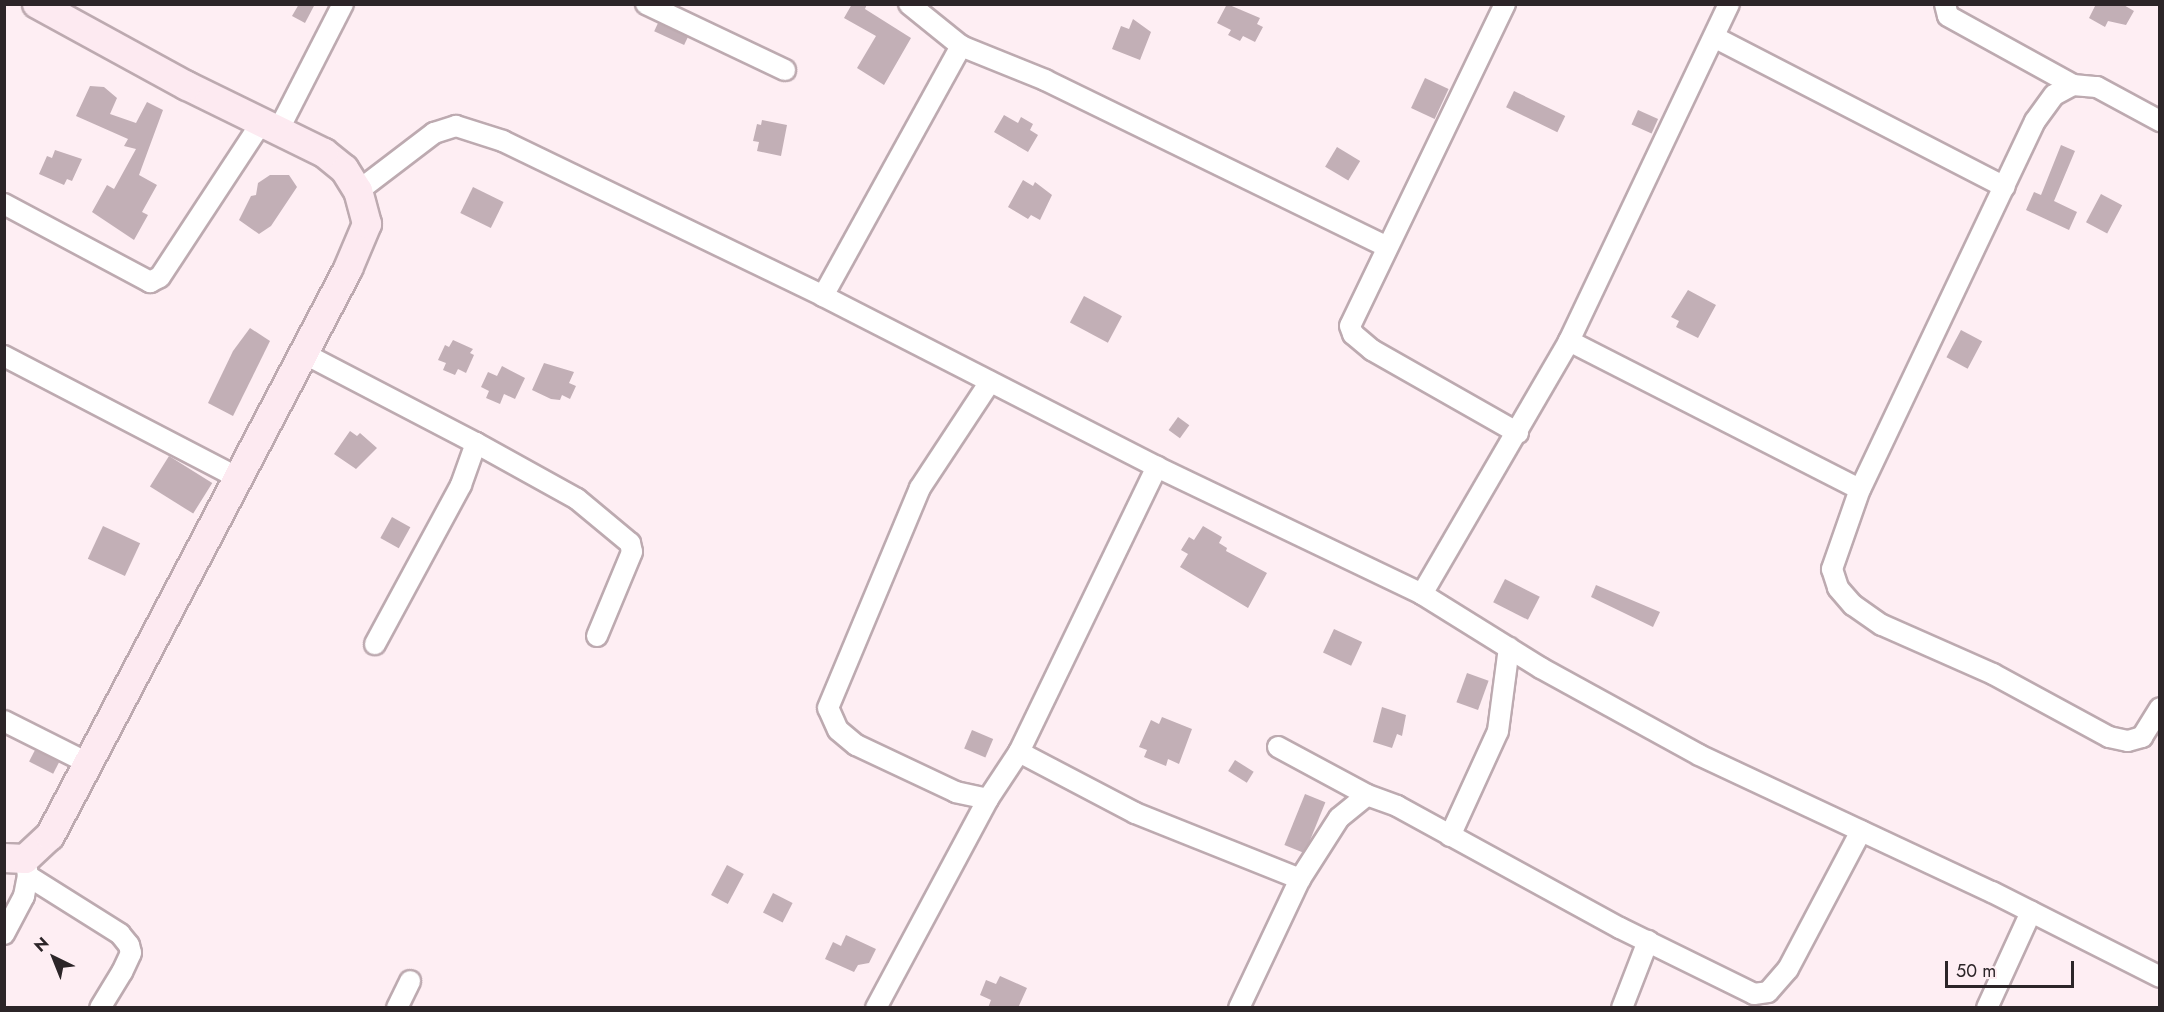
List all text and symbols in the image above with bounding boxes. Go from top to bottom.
north arrow [24,928,84,988]
text: N [29,932,54,957]
scale bar [1948,949,2077,987]
text: 50 m [1956,958,1996,984]

